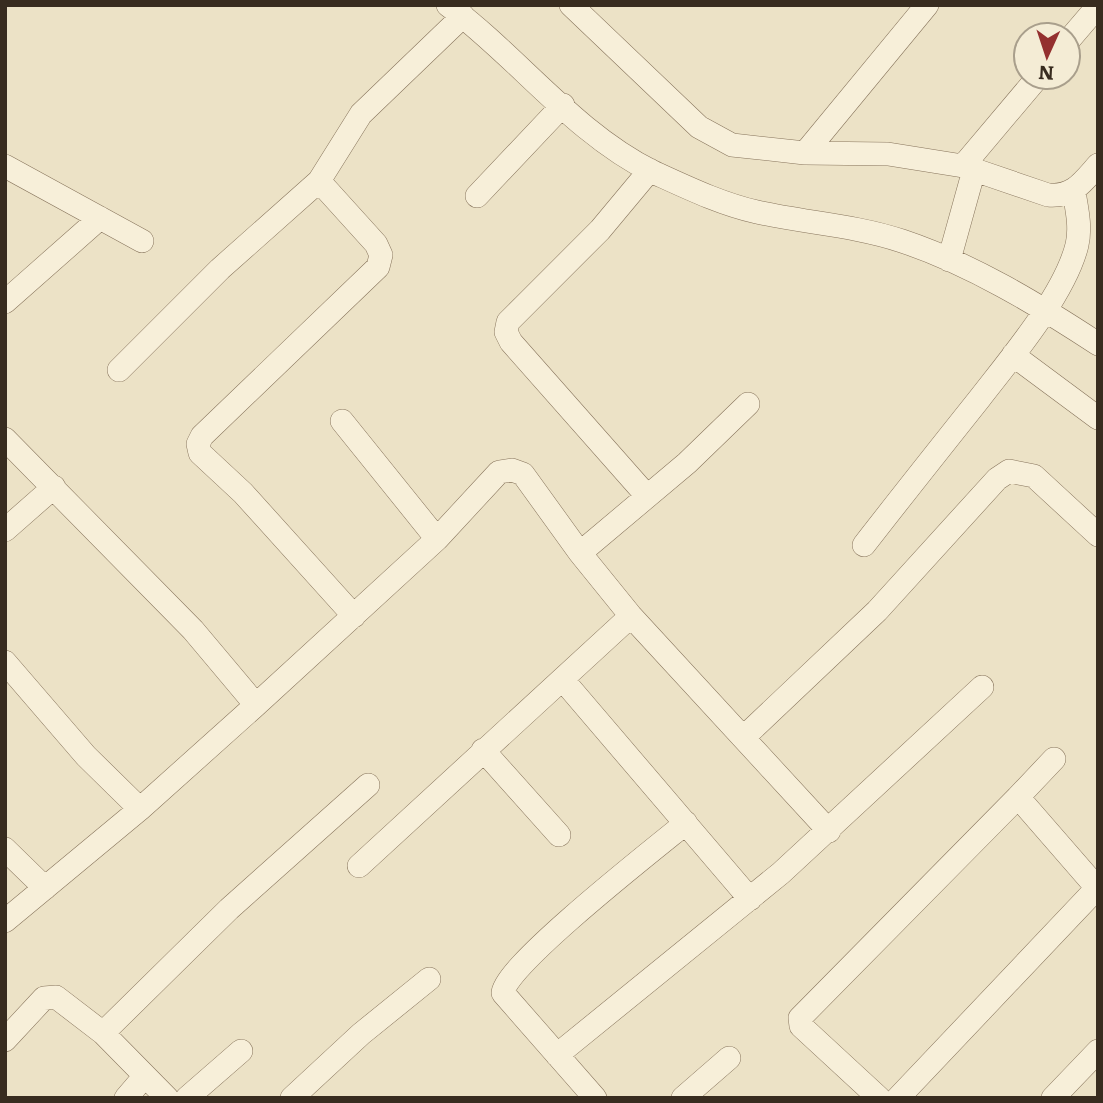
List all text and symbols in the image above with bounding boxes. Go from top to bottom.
north arrow [1012,21,1082,91]
text: N [1037,60,1055,88]

